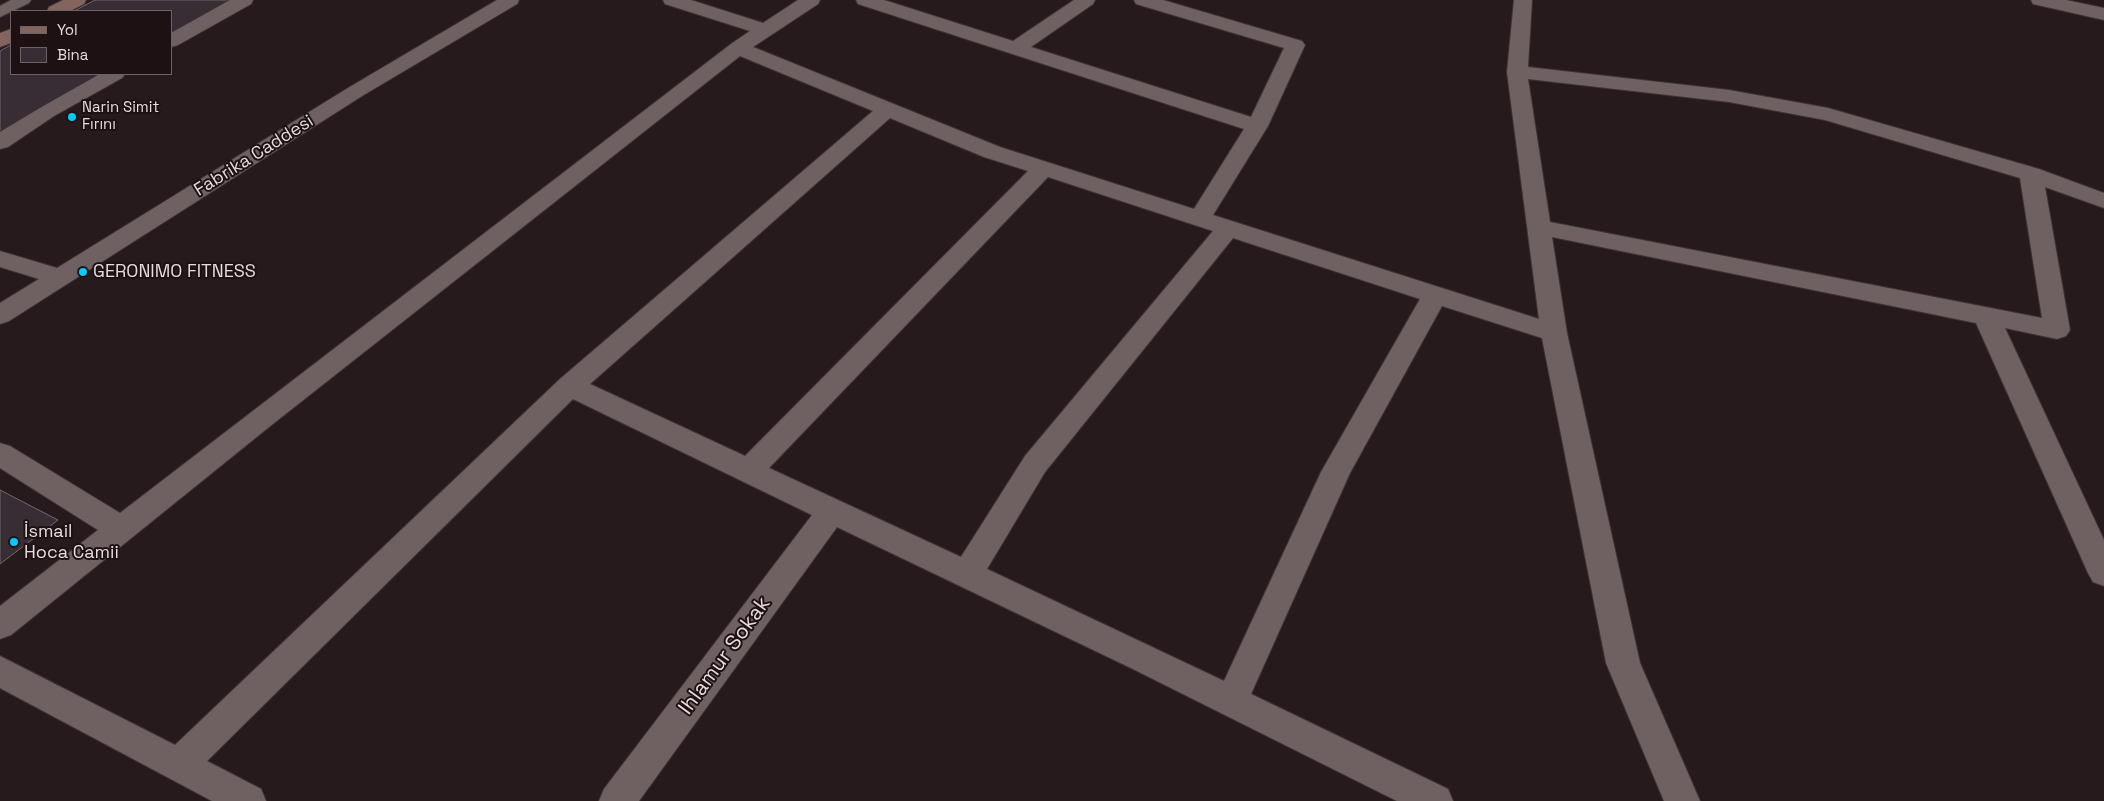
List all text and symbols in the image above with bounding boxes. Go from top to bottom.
legend [10,10,172,75]
text: Yol [57,20,78,39]
text: Bina [57,45,88,64]
place label: Narin Simit Fırını [82,99,159,134]
marker: Narin Simit Fırını [66,111,78,123]
street label: Fabrika Caddesi [190,111,318,201]
place label: GERONIMO FITNESS [93,261,256,283]
marker: GERONIMO FITNESS [77,266,89,278]
place label: İsmail Hoca Camii [24,521,119,564]
marker: İsmail Hoca Camii [8,536,20,548]
street label: Ihlamur Sokak [674,592,776,720]

